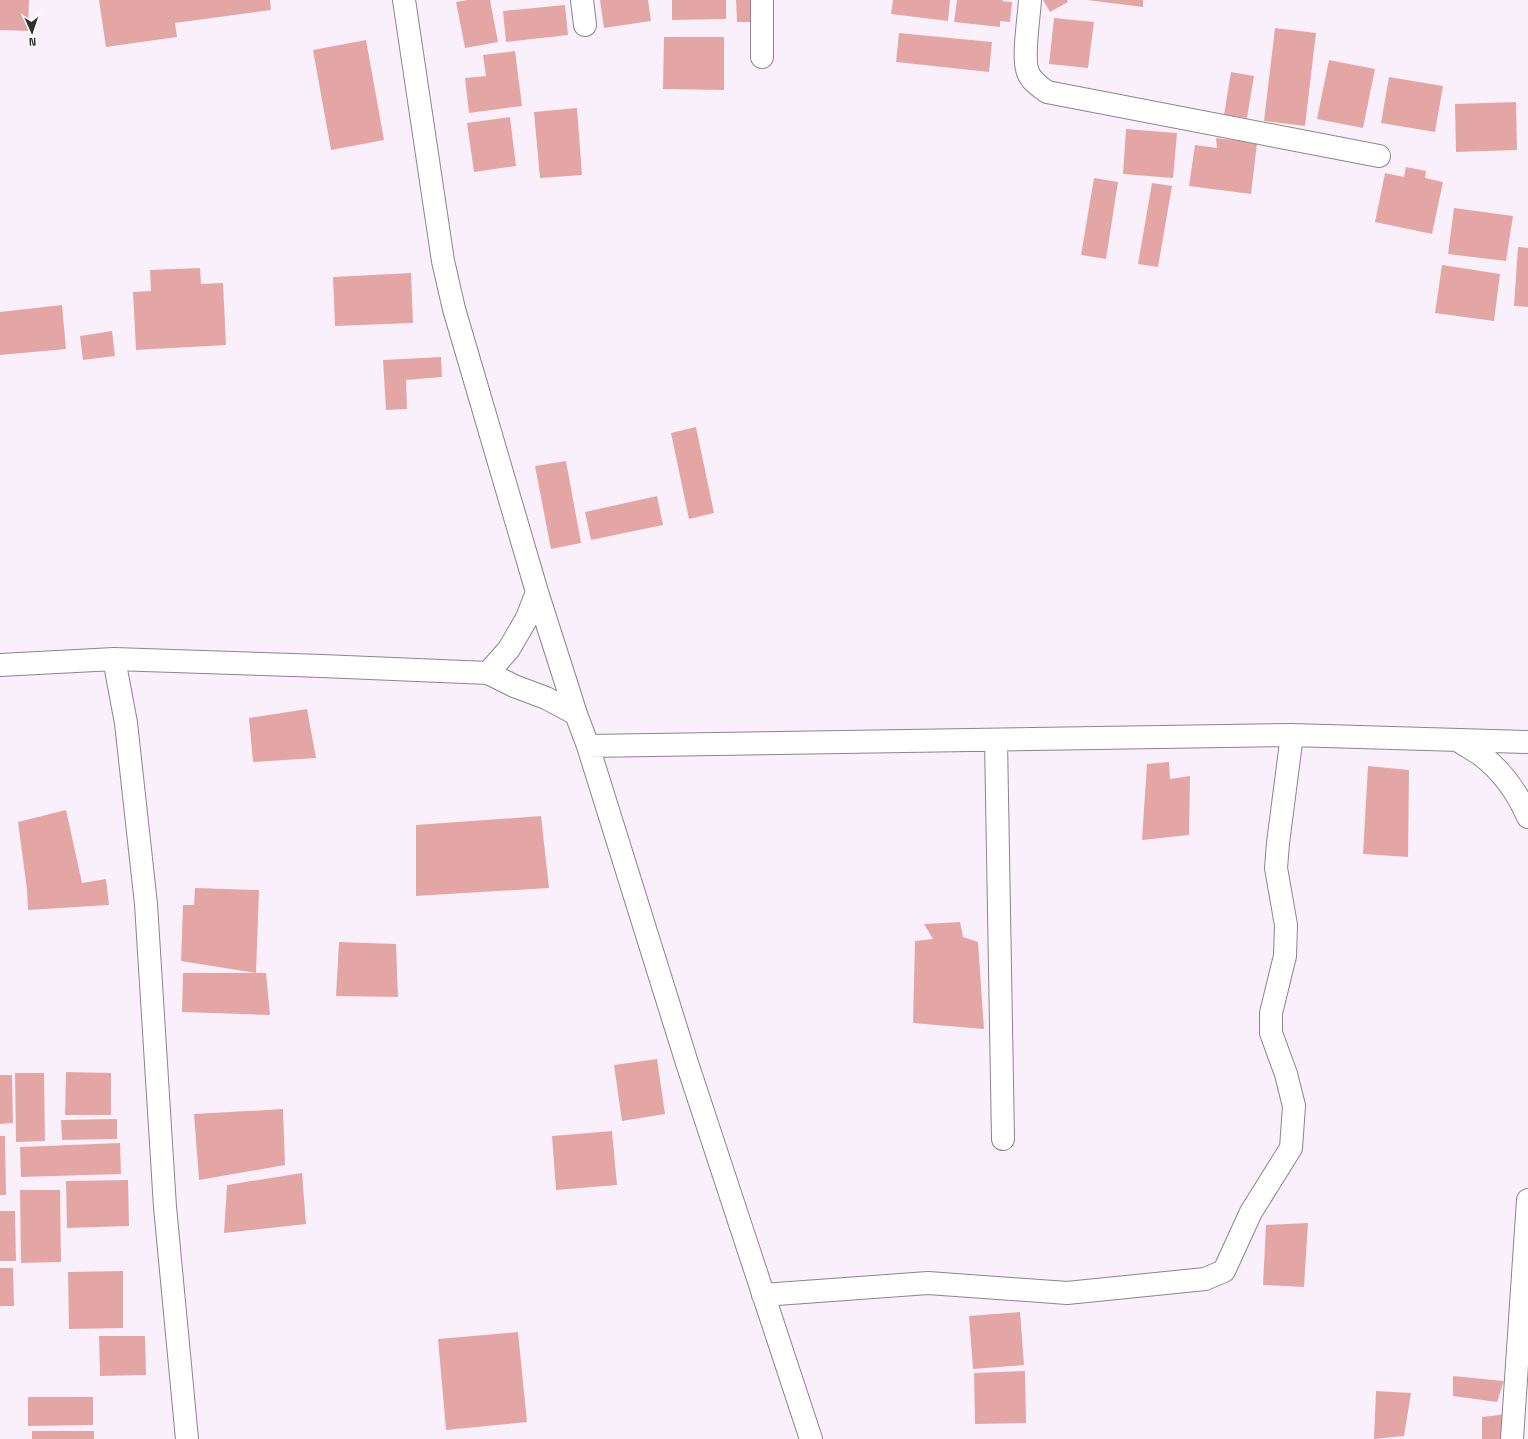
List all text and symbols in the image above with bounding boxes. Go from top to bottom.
north arrow [12,12,52,52]
text: N [28,35,37,49]

